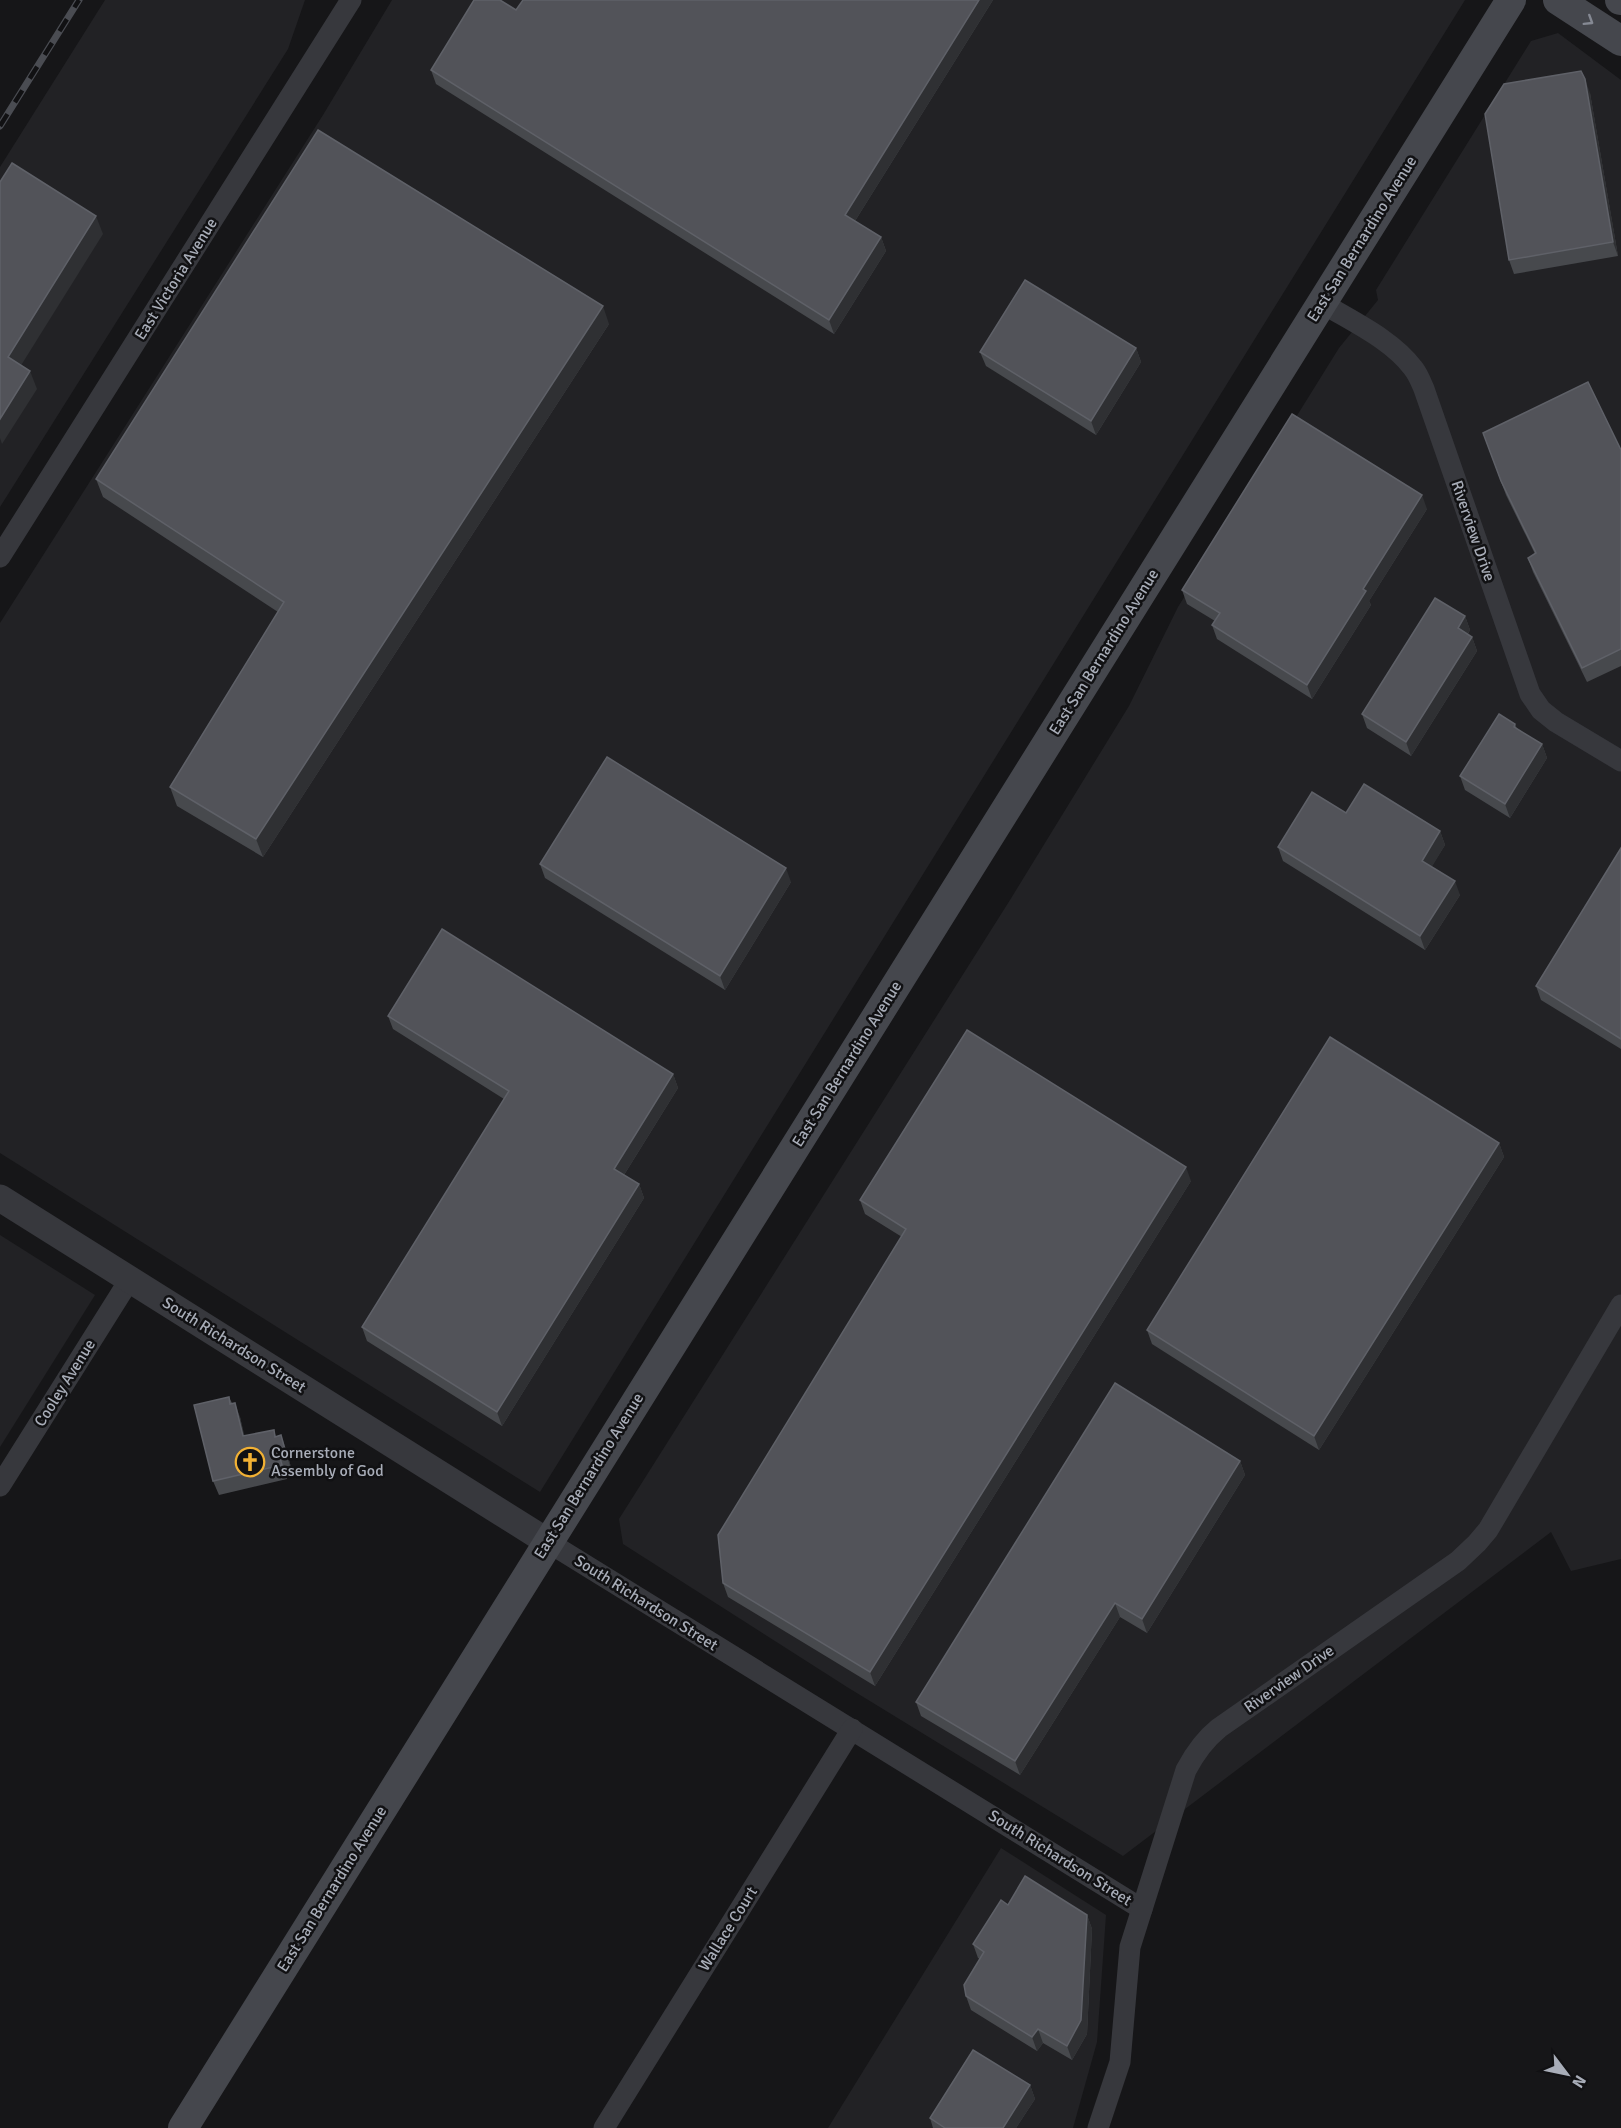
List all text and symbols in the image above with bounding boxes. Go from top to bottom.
one-way arrow [1583,14,1593,26]
street label: East San Bernardino Avenue [1303,152,1421,326]
street label: East Victoria Avenue [130,214,222,344]
street label: Riverview Drive [1446,478,1500,584]
street label: East San Bernardino Avenue [1045,565,1163,739]
street label: East San Bernardino Avenue [788,977,906,1151]
street label: South Richardson Street [158,1293,310,1398]
street label: Cooley Avenue [30,1335,100,1431]
street label: East San Bernardino Avenue [530,1389,648,1563]
place label: Cornerstone Assembly of God [271,1443,384,1481]
church icon: Cornerstone Assembly of God [234,1446,266,1478]
street label: South Richardson Street [570,1551,722,1656]
street label: Riverview Drive [1240,1641,1338,1717]
street label: East San Bernardino Avenue [273,1802,391,1976]
street label: South Richardson Street [984,1806,1136,1911]
street label: Wallace Court [694,1883,762,1975]
north arrow [1537,2044,1597,2104]
text: N [1567,2071,1590,2091]

